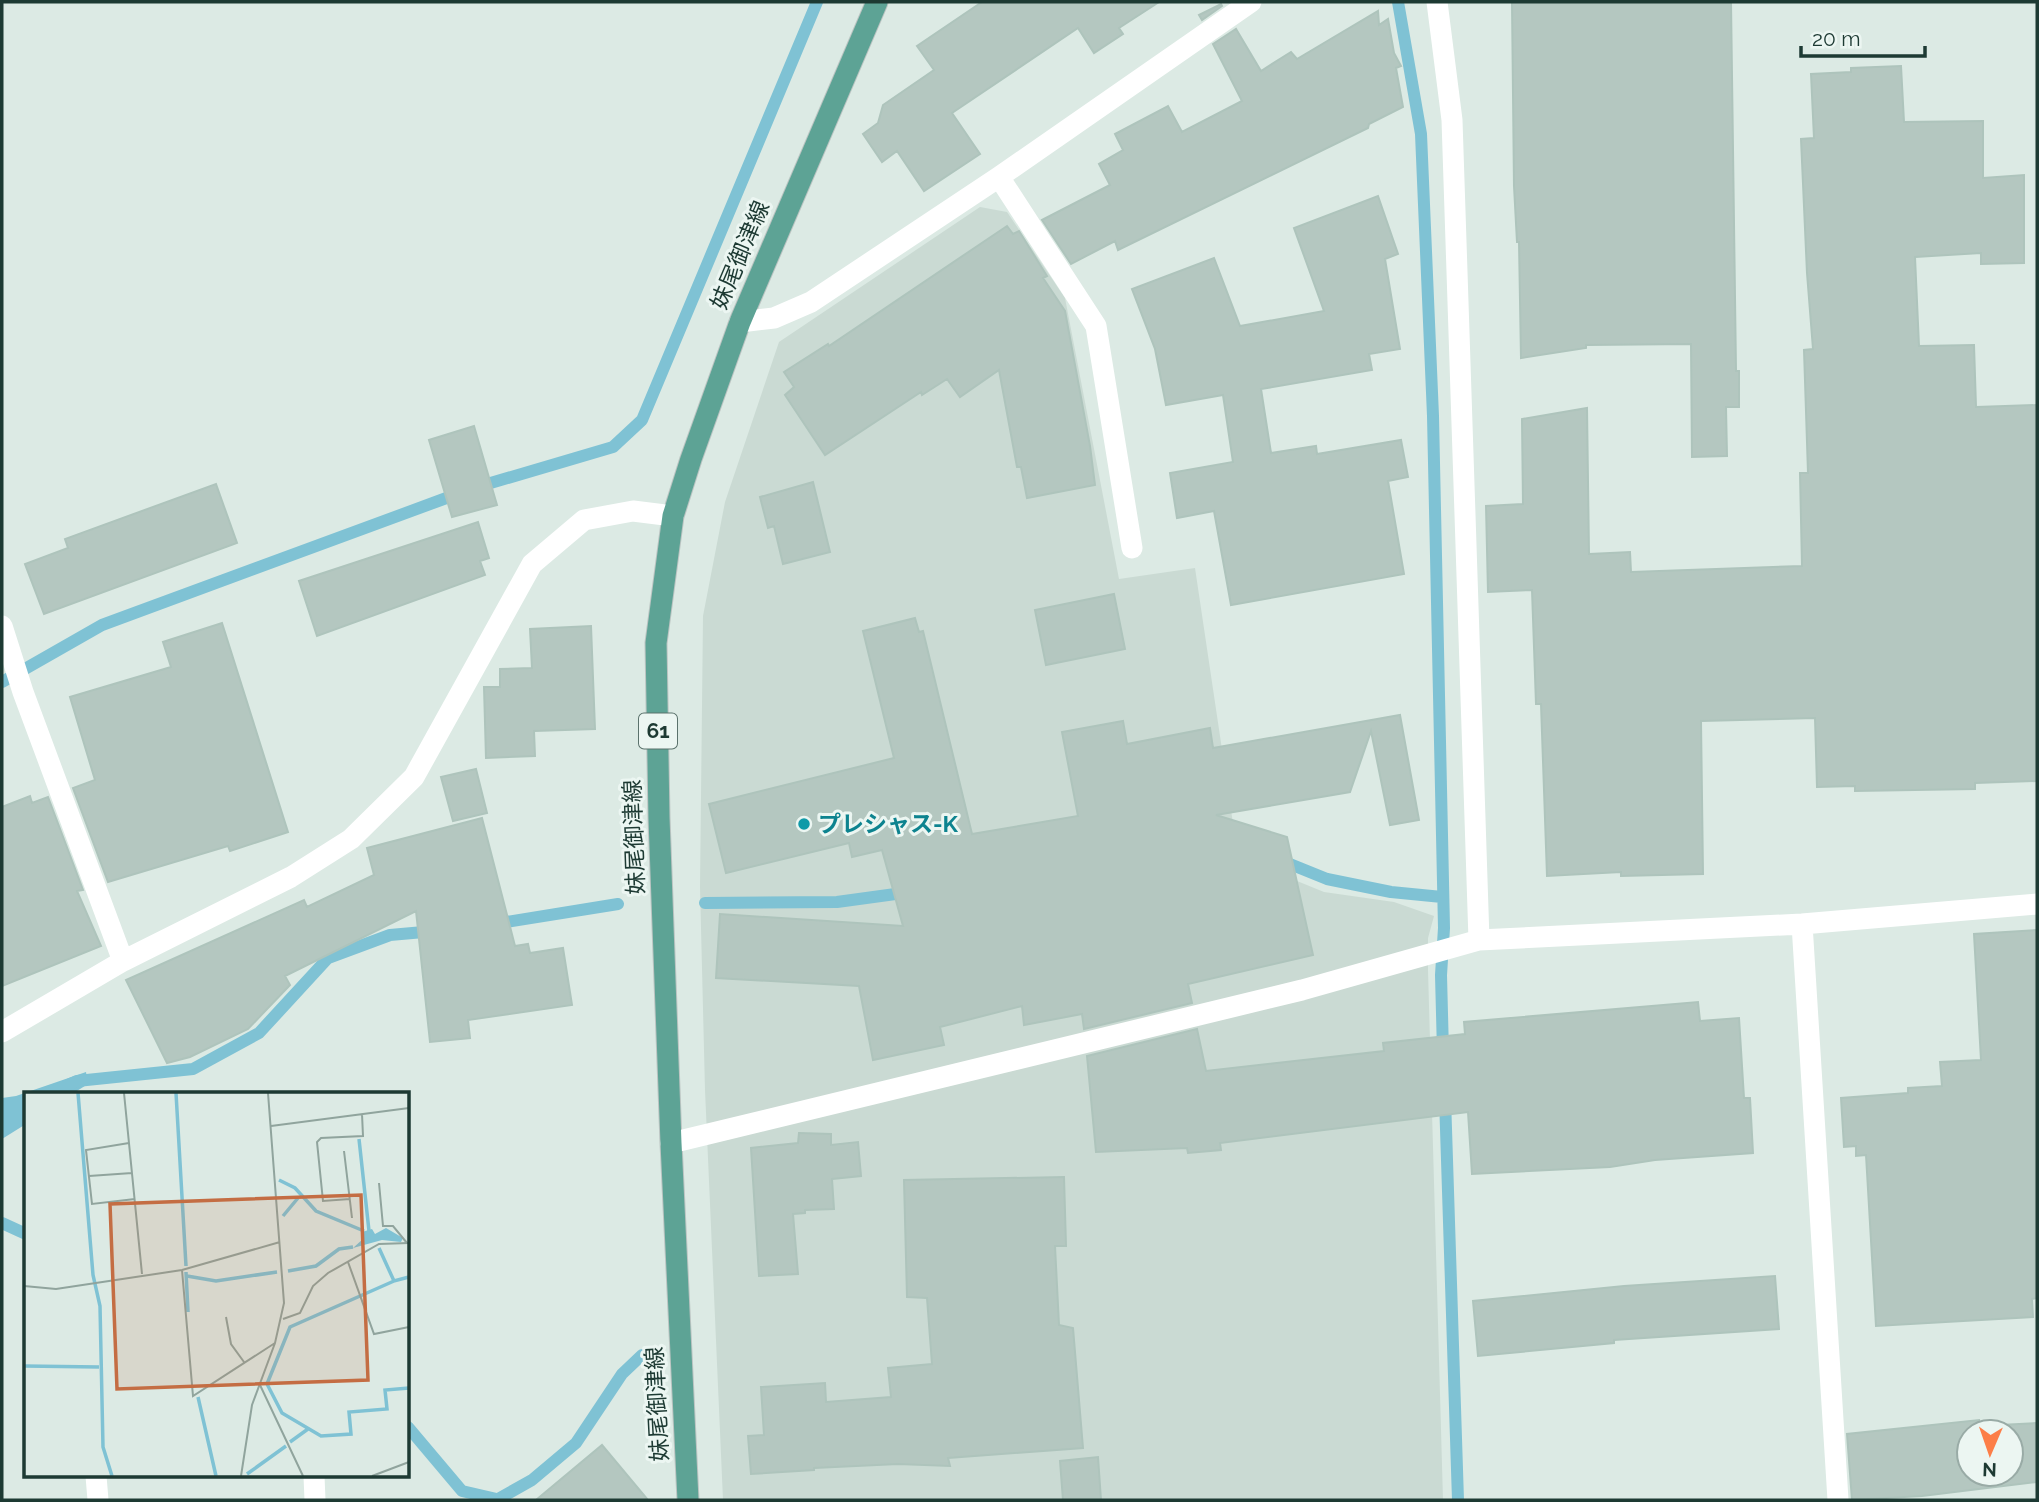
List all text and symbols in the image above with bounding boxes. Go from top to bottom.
scale bar [1801,14,1925,58]
text: 20 m [1812,26,1860,51]
street label: 妹尾御津線 [705,197,774,313]
road number: 61 [639,714,677,748]
street label: 妹尾御津線 [618,779,649,895]
place label: プレシャス-K [818,810,959,837]
marker: プレシャス-K [796,816,812,832]
inset map [24,1092,410,1478]
street label: 妹尾御津線 [640,1346,673,1462]
north arrow [1955,1418,2025,1488]
text: N [1982,1459,1997,1481]

